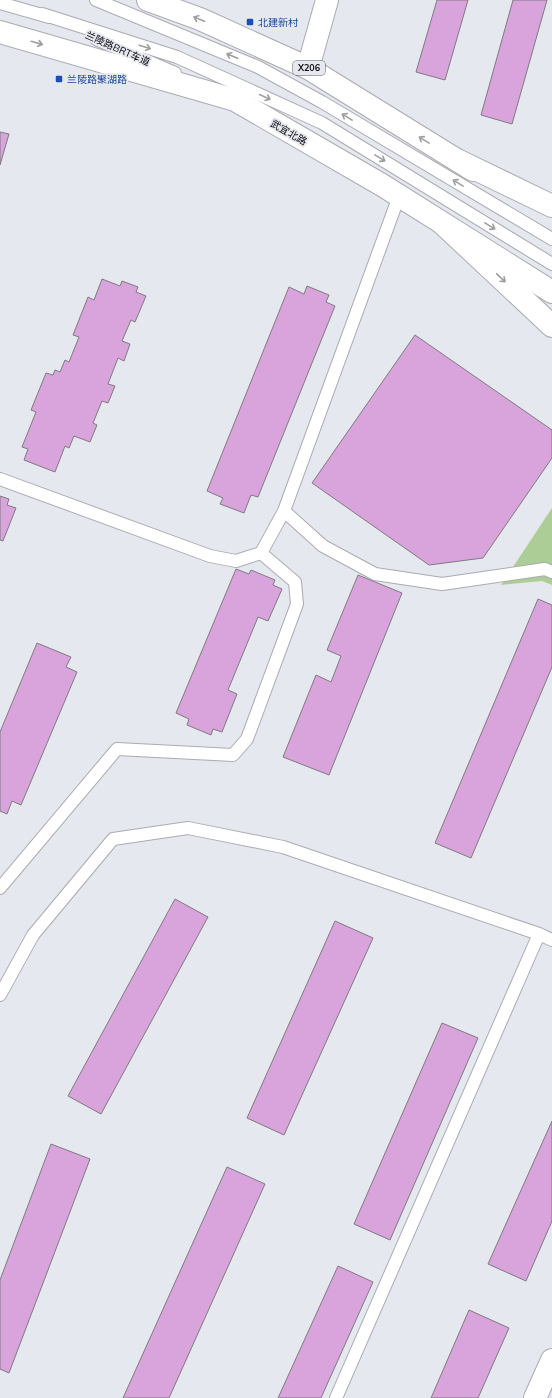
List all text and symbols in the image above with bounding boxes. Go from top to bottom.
one-way arrow [194,14,206,22]
place label: 北建新村 [258,16,298,29]
marker: 北建新村 [245,17,255,27]
street label: 兰陵路BRT车道 [83,28,152,69]
one-way arrow [31,40,44,47]
one-way arrow [139,44,152,51]
one-way arrow [226,52,238,60]
road number: X206 [293,61,325,75]
place label: 兰陵路聚湖路 [67,73,127,86]
marker: 兰陵路聚湖路 [54,74,64,84]
one-way arrow [259,94,271,101]
one-way arrow [342,113,353,121]
street label: 武宜北路 [268,117,309,148]
one-way arrow [419,136,430,144]
one-way arrow [374,155,386,163]
one-way arrow [452,179,464,187]
one-way arrow [484,223,496,231]
one-way arrow [496,274,506,283]

